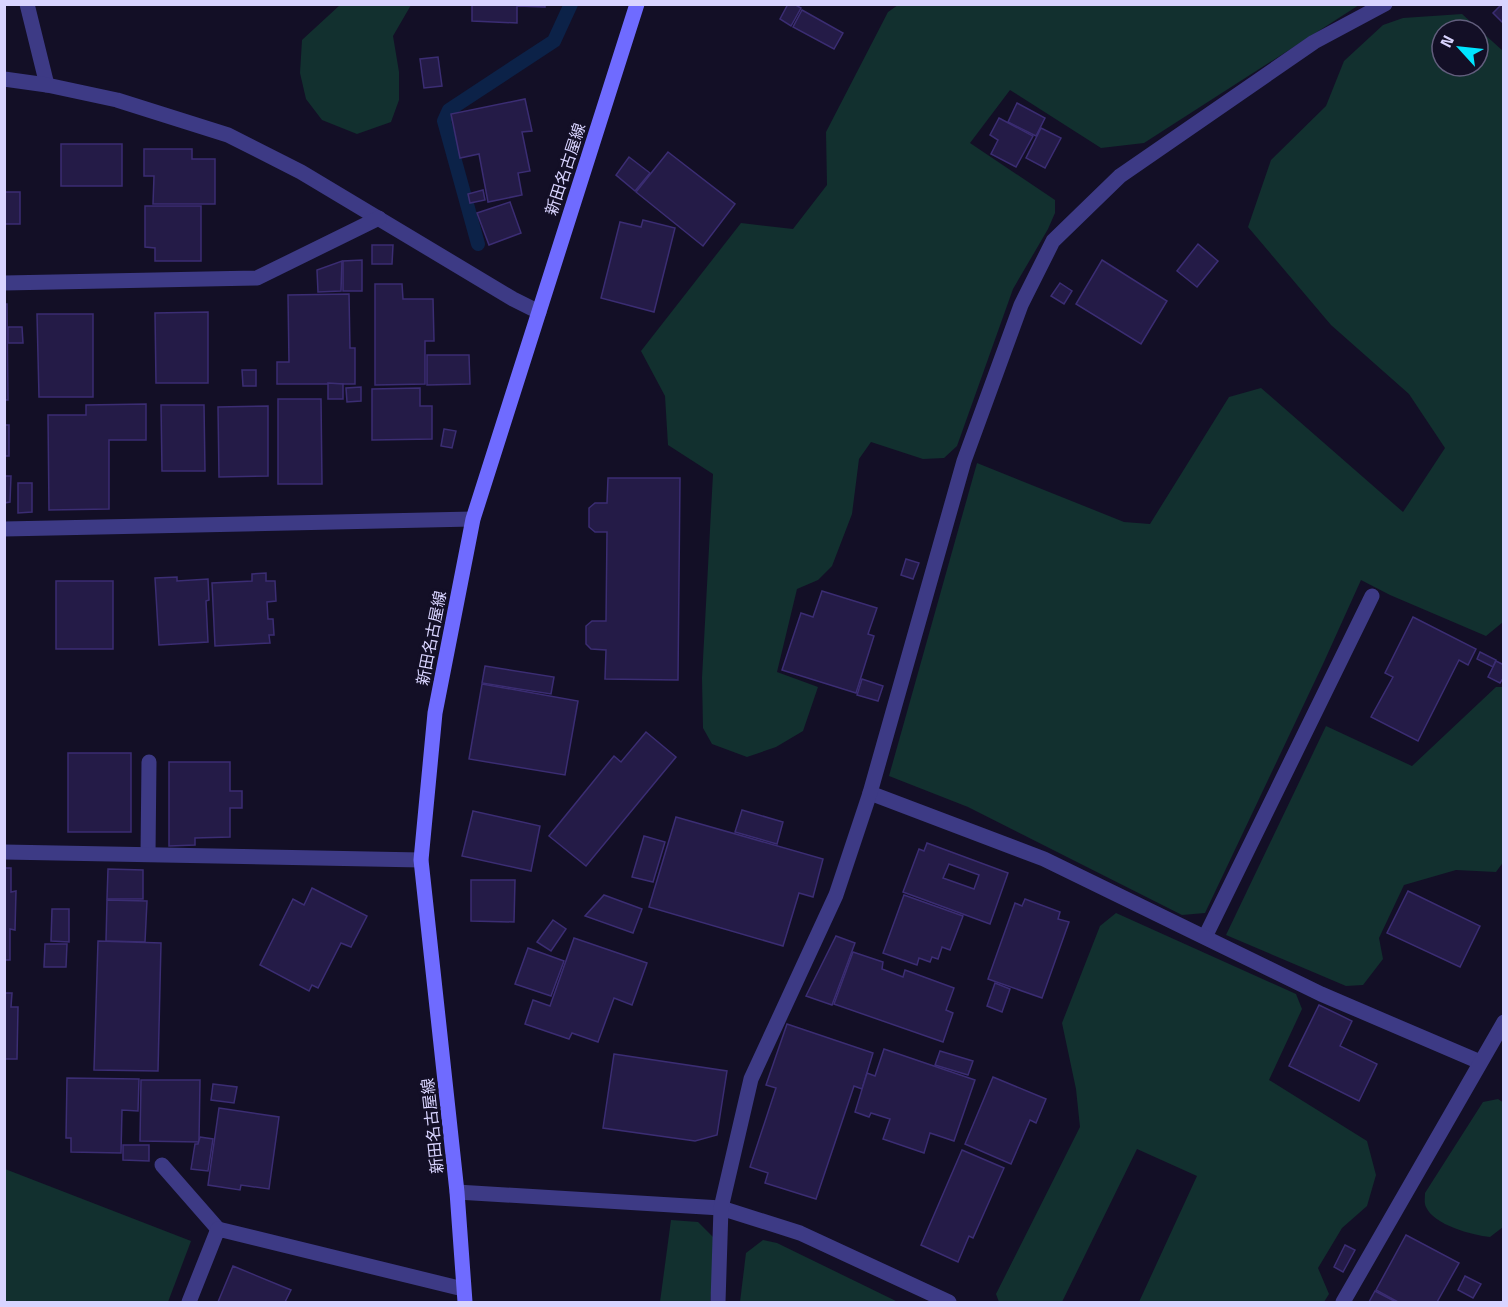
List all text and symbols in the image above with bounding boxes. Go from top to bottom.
north arrow [1430,18,1490,78]
text: N [1433,31,1460,52]
street label: 新田名古屋線 [539,120,591,218]
street label: 新田名古屋線 [410,589,452,687]
street label: 新田名古屋線 [415,1077,449,1175]

